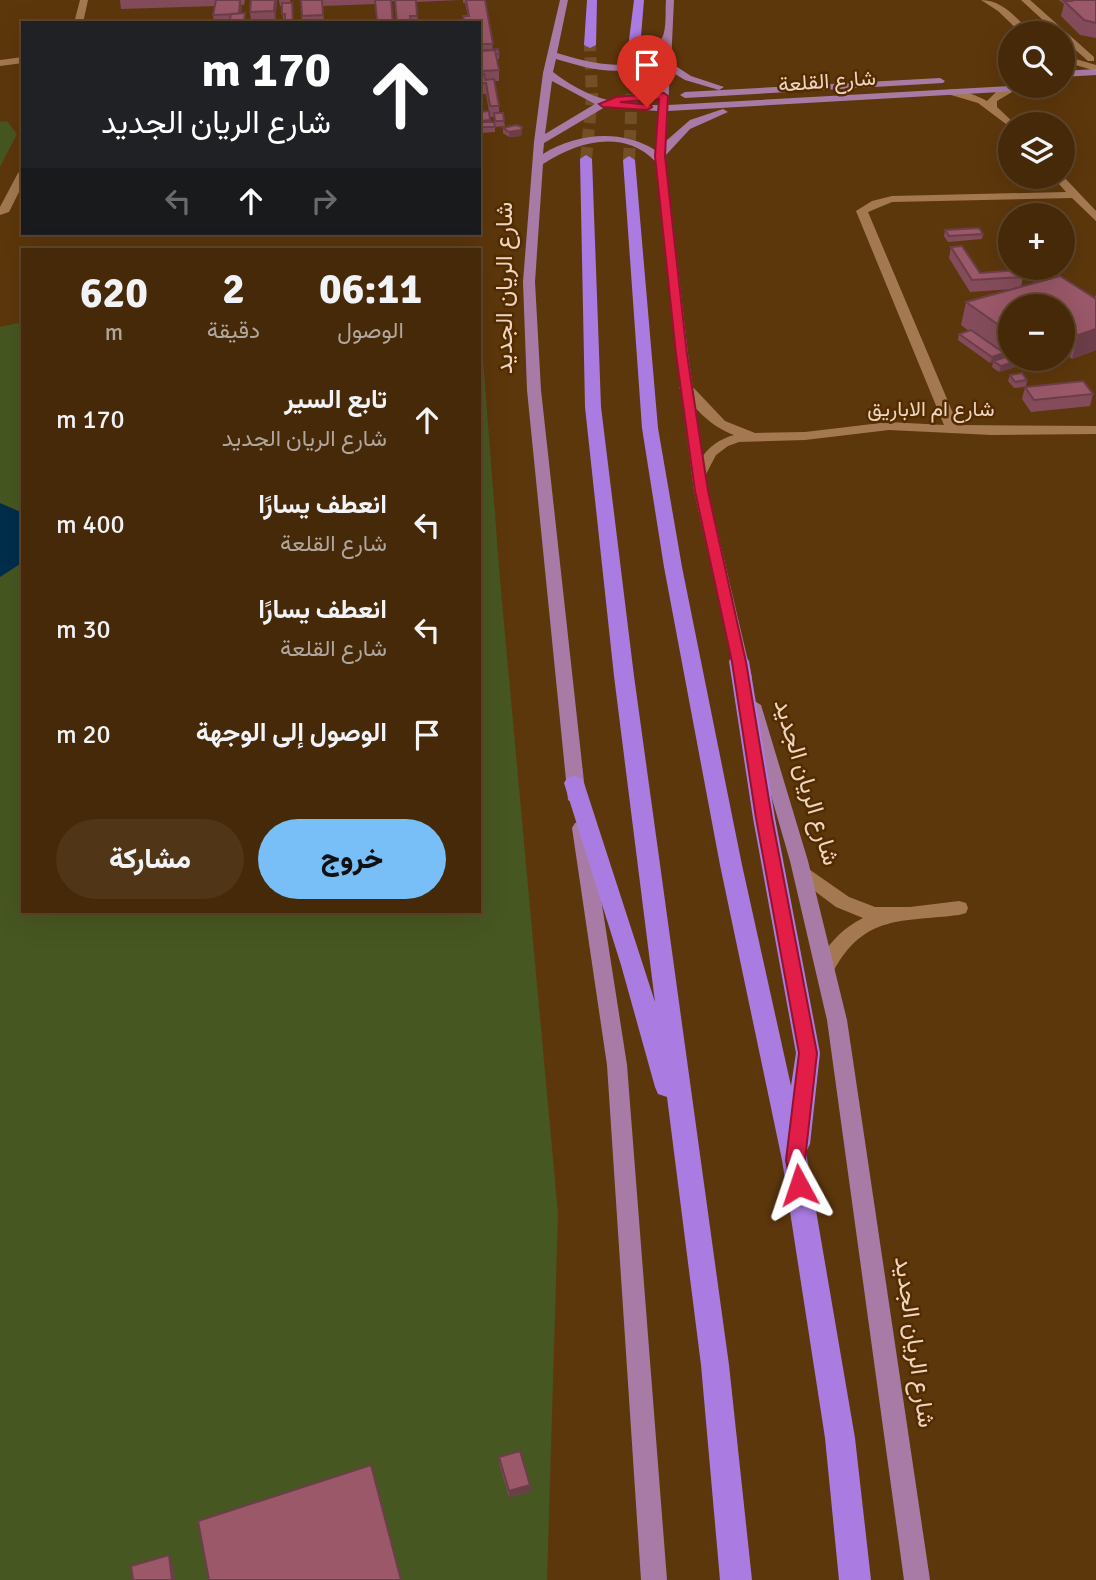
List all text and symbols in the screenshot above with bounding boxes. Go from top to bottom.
map controls [998,21,1075,371]
button: search [998,21,1075,98]
pin [617,35,677,107]
text: 170 m [201,40,331,100]
icon: arrive [628,46,666,84]
icon: ahead [355,49,446,140]
street label: شارع القلعة [777,65,877,98]
text: شارع الريان الجديد [101,103,331,142]
button: layers [998,112,1075,189]
icon: left [159,182,197,220]
icon: ahead [232,182,270,220]
icon: right [305,182,343,220]
street label: شارع الريان الجديد [489,202,520,374]
button: + [998,203,1075,280]
text: 2 [222,264,245,315]
text: 06:11 [319,264,422,315]
text: 620 [80,268,148,319]
button: − [998,294,1075,371]
text: دقيقة [207,316,260,345]
text: الوصول [337,316,404,345]
text: m [105,318,123,347]
text: تابع السير [284,384,387,416]
street label: شارع ام الاباريق [867,396,995,423]
icon: ahead [408,401,446,439]
text: 170 m [56,404,125,436]
text: شارع الريان الجديد [222,424,387,453]
text: انعطف يسارًا [258,489,387,521]
icon: left [408,506,446,544]
text: 400 m [56,509,125,541]
text: شارع القلعة [280,529,387,558]
text: انعطف يسارًا [258,594,387,626]
icon: left [408,611,446,649]
text: 30 m [56,614,111,646]
text: شارع القلعة [280,634,387,663]
street label: شارع الريان الجديد [766,695,847,869]
icon: arrive [408,716,446,754]
text: الوصول إلى الوجهة [196,717,387,749]
text: 20 m [56,719,111,751]
button: مشاركة [56,819,244,899]
button: خروج [258,819,446,899]
position arrow [762,1148,836,1222]
street label: شارع الريان الجديد [887,1255,942,1430]

